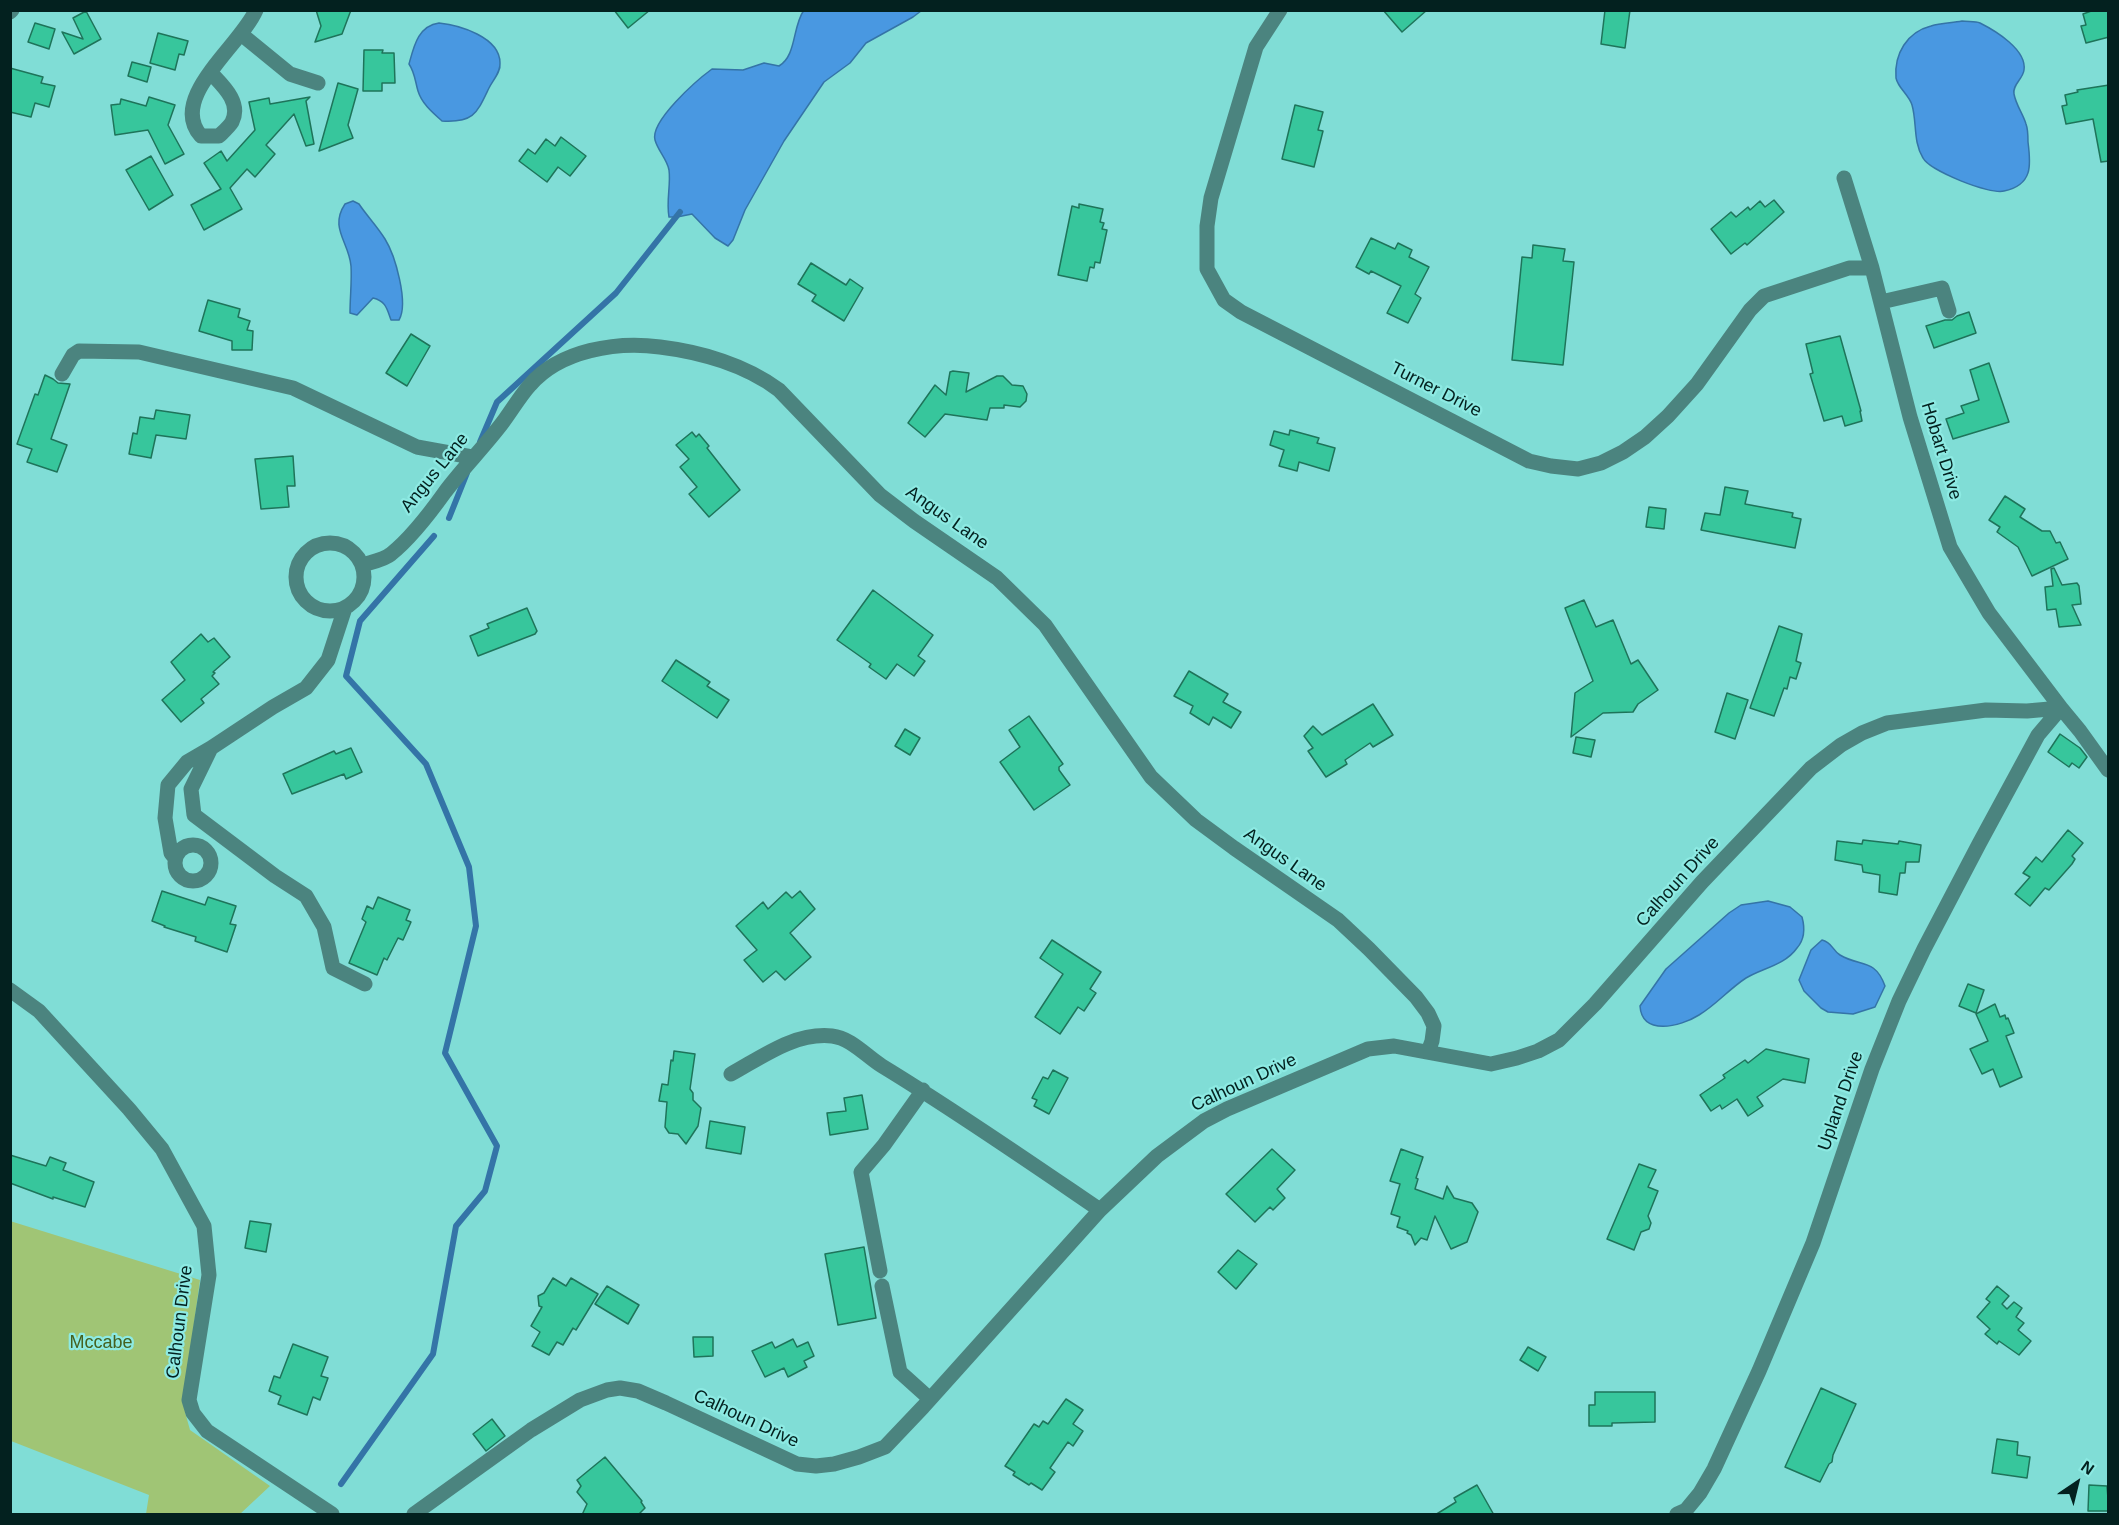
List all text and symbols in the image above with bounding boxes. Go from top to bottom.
street label: Turner Drive [1387,358,1485,422]
street label: Hobart Drive [1916,400,1966,502]
street label: Angus Lane [396,429,474,517]
street label: Angus Lane [901,482,993,554]
street label: Angus Lane [1239,824,1331,896]
street label: Calhoun Drive [1632,832,1724,932]
street label: Upland Drive [1814,1048,1868,1154]
street label: Calhoun Drive [1188,1049,1300,1117]
street label: Calhoun Drive [162,1264,198,1380]
park label: Mccabe [69,1332,133,1354]
street label: Calhoun Drive [690,1385,802,1453]
north arrow [2047,1453,2107,1513]
text: N [2078,1458,2097,1478]

